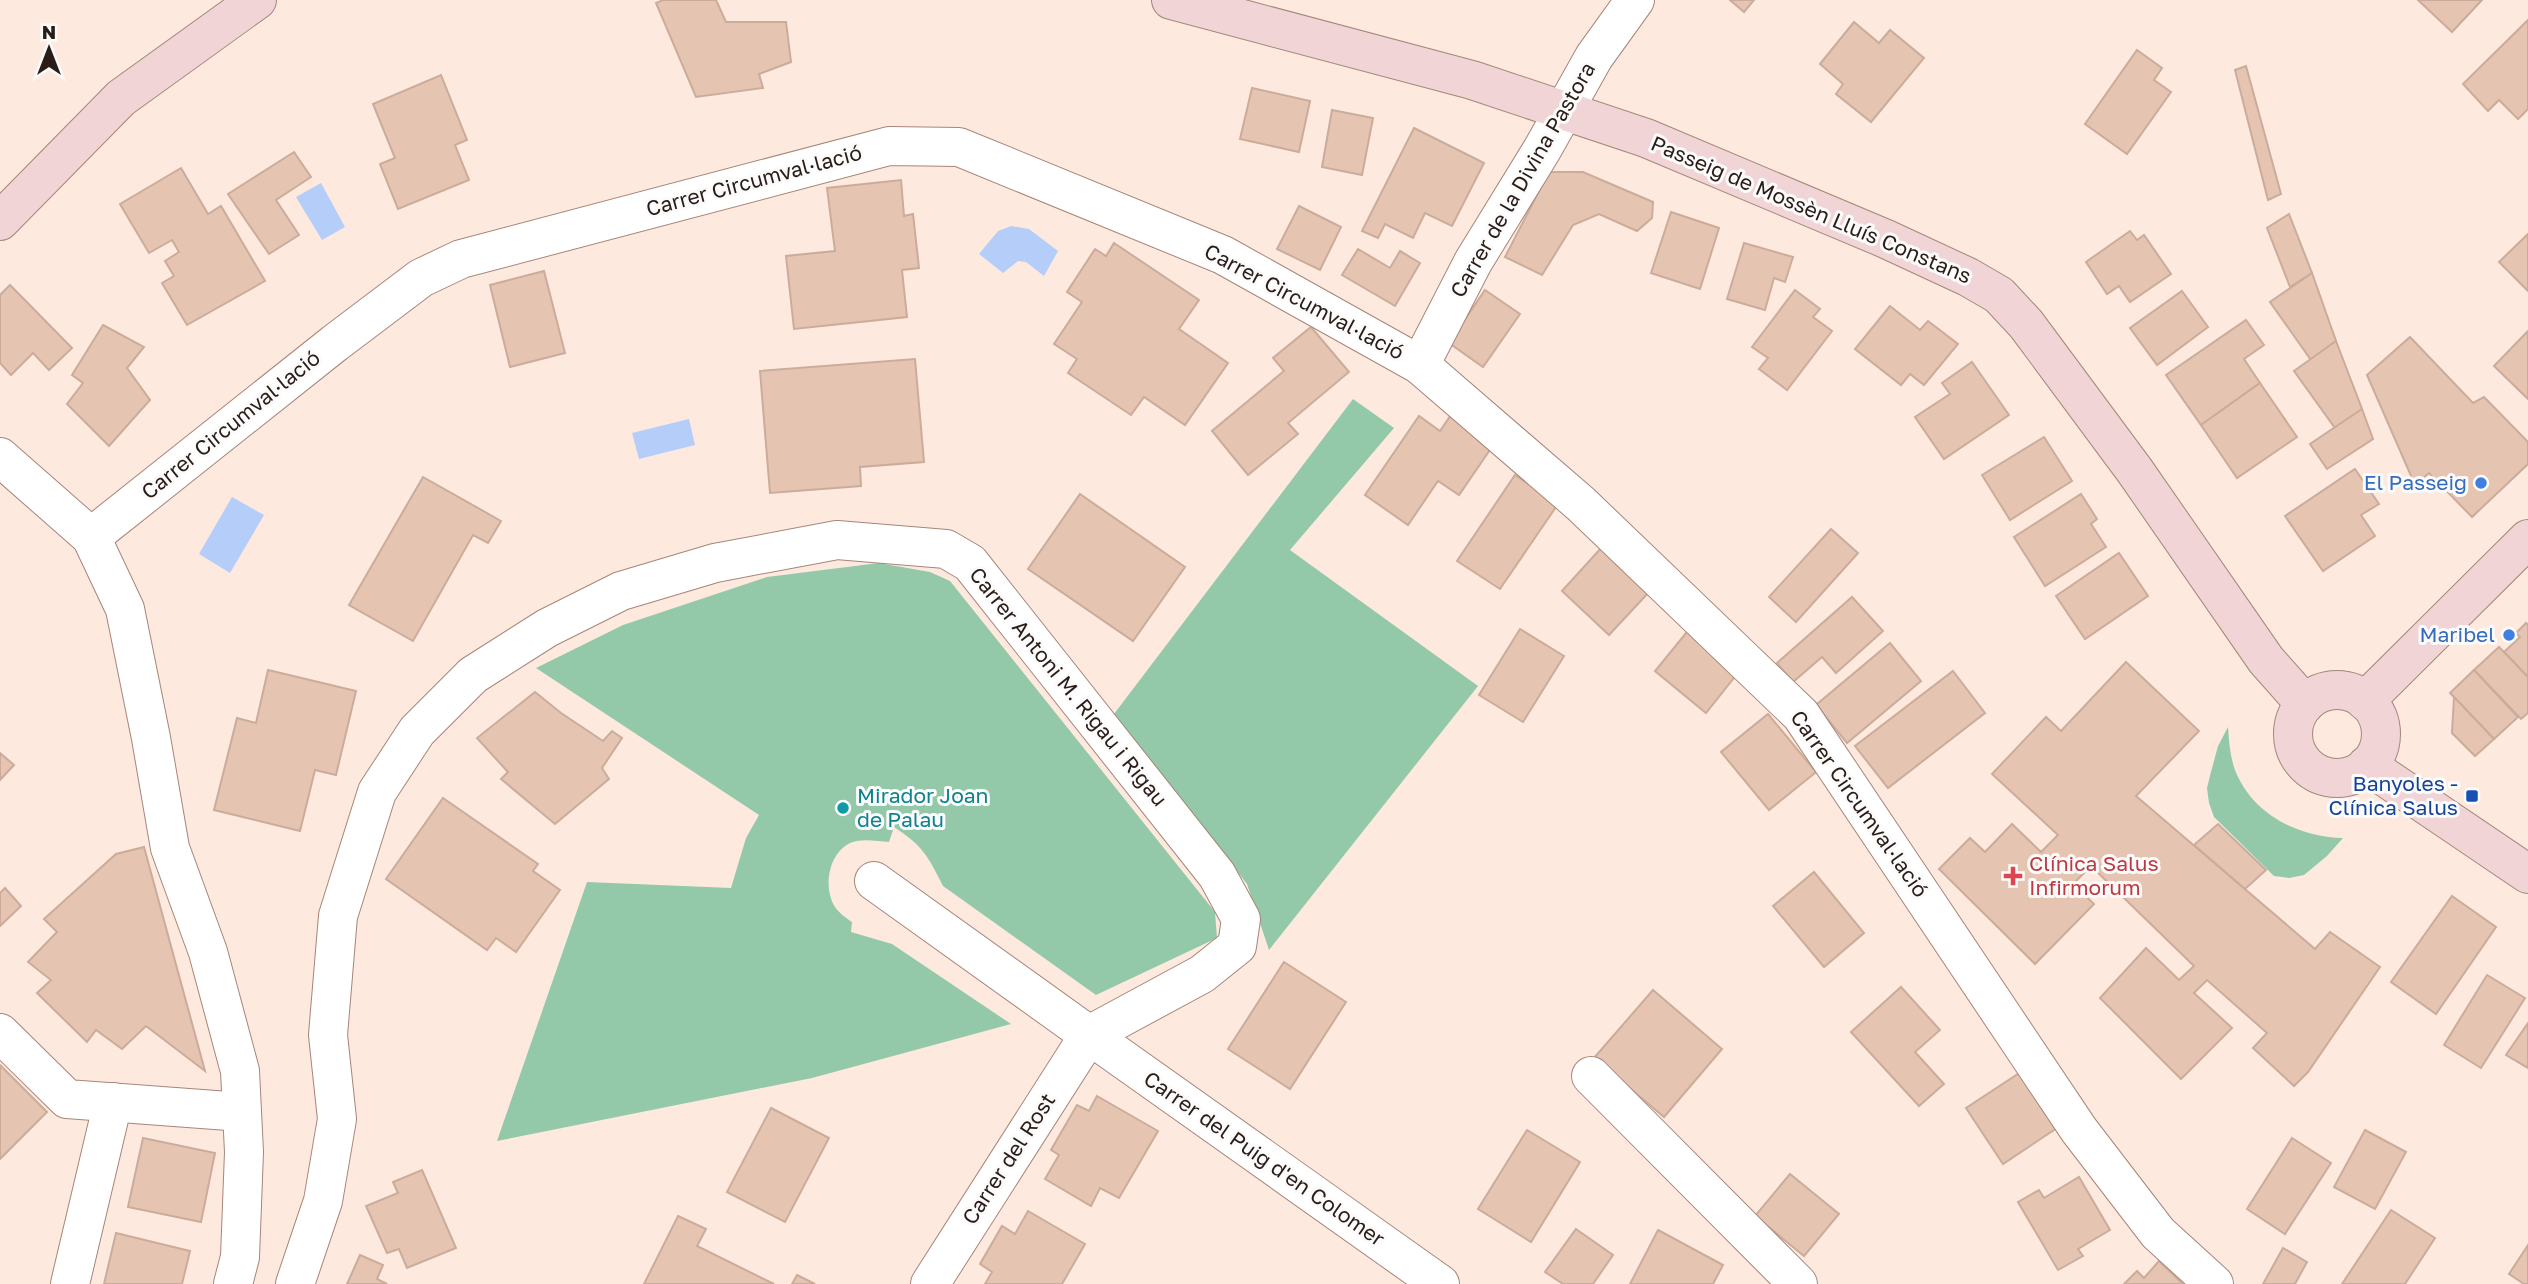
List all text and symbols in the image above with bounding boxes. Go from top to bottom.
north arrow [14,14,84,84]
text: N [42,20,56,43]
street label: Carrer de la Divina Pastora [1444,57,1600,302]
street label: Passeig de Mossèn Lluís Constans [1647,130,1976,289]
street label: Carrer Circumval·lació [643,139,865,221]
street label: Carrer Circumval·lació [1200,237,1409,365]
street label: Carrer Circumval·lació [136,344,325,504]
place label: El Passeig [2364,469,2467,495]
marker: El Passeig [2473,475,2489,491]
street label: Carrer Antoni M. Rigau i Rigau [964,562,1173,811]
place label: Maribel [2419,621,2495,647]
marker: Maribel [2501,627,2517,643]
street label: Carrer Circumval·lació [1785,705,1934,902]
place label: Banyoles - Clínica Salus [2328,770,2458,820]
place label: Mirador Joan de Palau [857,782,989,832]
marker: Banyoles - Clínica Salus [2464,788,2480,804]
marker: Mirador Joan de Palau [835,800,851,816]
place label: Clínica Salus Infirmorum [2029,850,2159,900]
marker: Clínica Salus Infirmorum [2003,866,2023,886]
street label: Carrer del Puig d'en Colomer [1139,1065,1390,1251]
street label: Carrer del Rost [956,1088,1060,1229]

